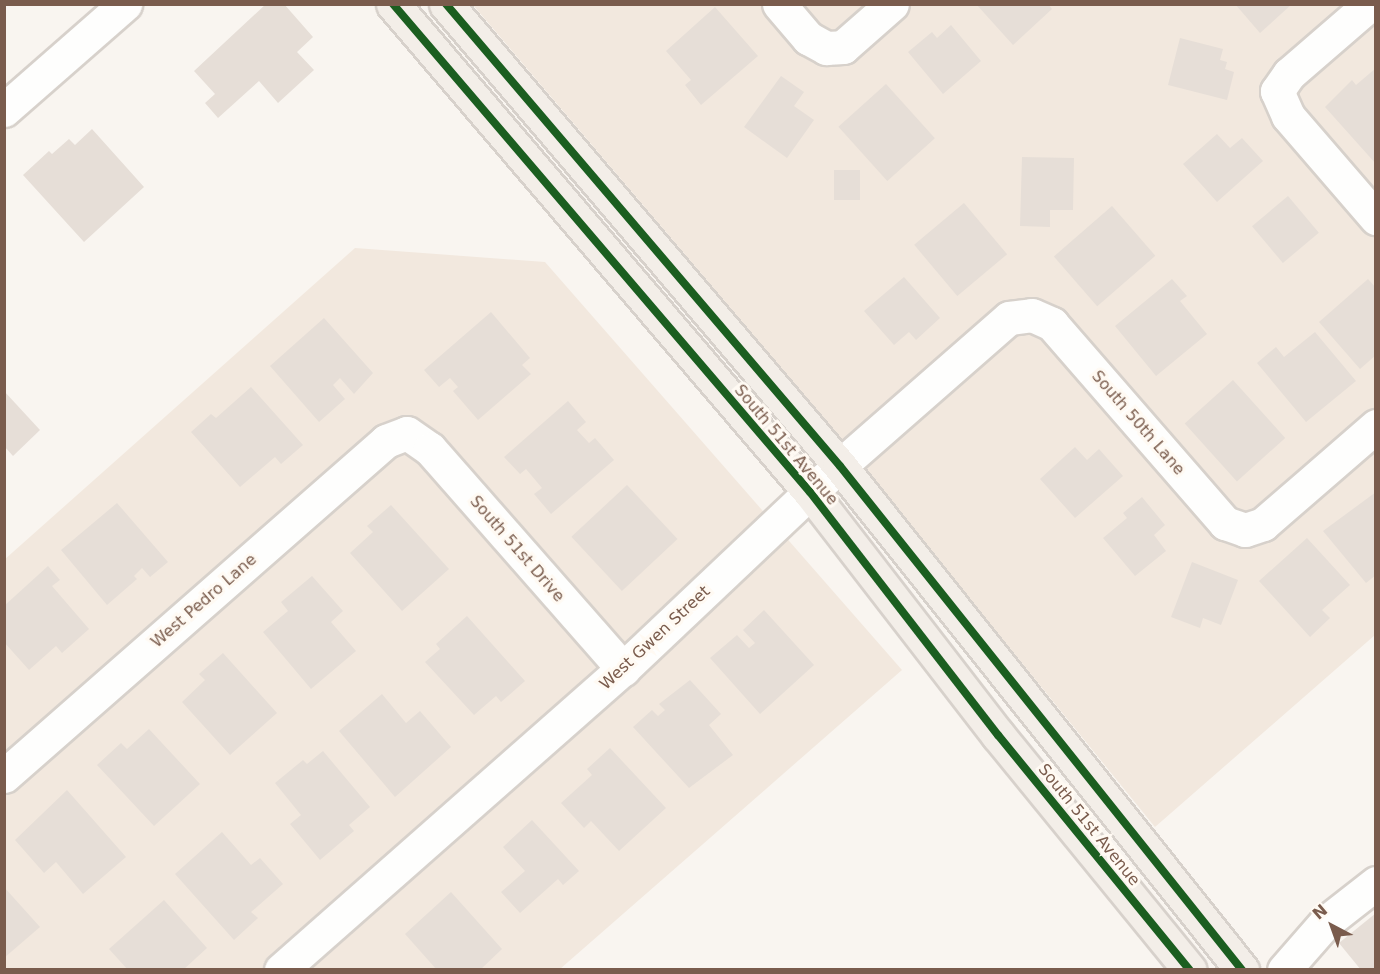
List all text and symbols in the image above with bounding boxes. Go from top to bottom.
street label: South 50th Lane [1087,367,1189,479]
street label: South 51st Avenue [730,381,842,509]
street label: South 51st Drive [466,492,568,606]
street label: West Pedro Lane [147,550,261,652]
street label: West Gwen Street [596,582,714,694]
street label: South 51st Avenue [1034,760,1144,890]
north arrow [1302,896,1362,956]
text: N [1309,900,1331,924]

